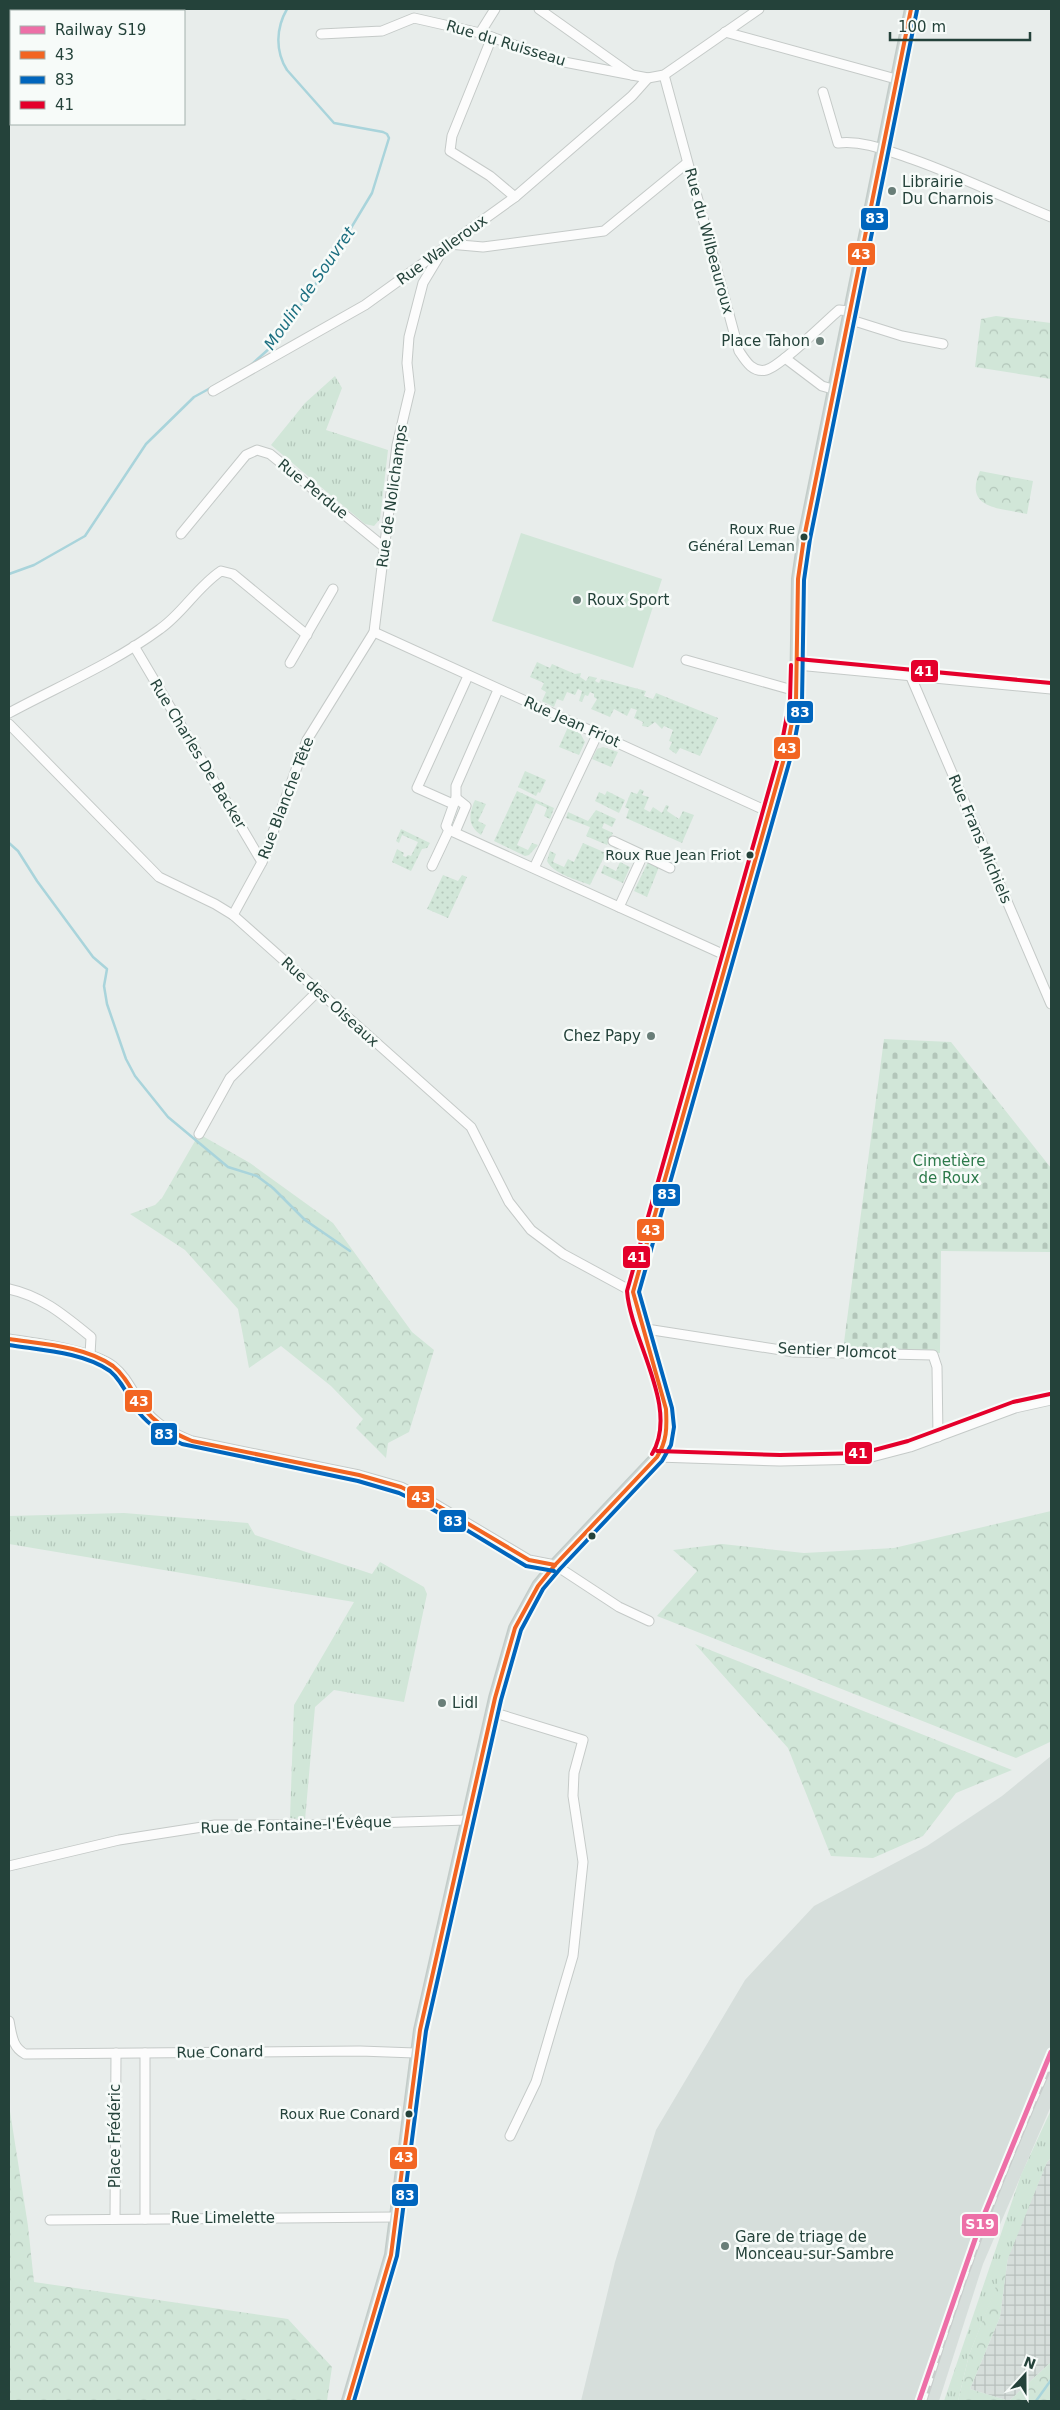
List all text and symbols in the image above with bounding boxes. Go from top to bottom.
legend [10,10,185,125]
scale bar [890,10,1030,42]
street label: Rue du Ruisseau [444,16,568,70]
text: 100 m [898,18,946,36]
text: Railway S19 [55,21,146,39]
text: 43 [55,46,74,64]
text: 83 [55,71,74,89]
text: 41 [55,96,74,114]
street label: Rue du Wilbeauroux [681,166,737,316]
place label: Librairie Du Charnois [902,173,994,208]
marker: Librairie Du Charnois [886,185,898,197]
line badge: 83 [860,207,889,231]
text: 83 [865,210,885,226]
street label: Rue Walleroux [393,211,491,289]
water label: Moulin de Souvret [260,223,359,353]
line badge: 43 [847,242,876,266]
text: 43 [851,246,871,262]
place label: Place Tahon [721,332,810,350]
marker: Place Tahon [814,335,826,347]
street label: Rue de Nolichamps [373,423,411,569]
street label: Rue Perdue [274,455,352,523]
place label: Roux Rue Général Leman [688,521,795,554]
marker: Roux Rue Général Leman [799,532,809,542]
place label: Roux Sport [587,591,669,609]
marker: Roux Sport [571,594,583,606]
line badge: 41 [910,659,939,683]
text: 41 [914,663,934,679]
street label: Rue Charles De Backer [146,676,250,833]
street label: Rue Jean Friot [521,693,623,751]
line badge: 83 [786,700,814,724]
text: 83 [790,704,810,720]
street label: Rue Blanche Tête [254,734,318,862]
line badge: 43 [773,736,801,760]
text: 43 [777,740,797,756]
street label: Rue Frans Michiels [945,772,1015,906]
place label: Roux Rue Jean Friot [605,847,742,863]
marker: Roux Rue Jean Friot [745,850,755,860]
street label: Rue des Oiseaux [277,953,383,1051]
place label: Chez Papy [563,1027,641,1045]
marker: Chez Papy [645,1030,657,1042]
park label: Cimetière de Roux [913,1152,985,1187]
line badge: 83 [652,1183,681,1207]
text: 83 [657,1186,677,1202]
line badge: 43 [636,1218,665,1242]
text: 43 [641,1222,661,1238]
line badge: 41 [622,1245,651,1269]
text: 41 [627,1249,647,1265]
street label: Sentier Plomcot [777,1339,897,1363]
line badge: 43 [124,1389,153,1413]
text: 43 [129,1393,149,1409]
line badge: 83 [150,1422,178,1446]
text: 83 [154,1426,174,1442]
line badge: 41 [844,1441,873,1465]
text: 41 [848,1445,868,1461]
line badge: 43 [406,1485,435,1509]
text: 43 [411,1489,431,1505]
line badge: 83 [438,1509,467,1533]
text: 83 [443,1513,463,1529]
unlabelled marker [587,1531,597,1541]
place label: Lidl [452,1694,478,1712]
marker: Lidl [436,1697,448,1709]
street label: Rue de Fontaine-l'Évêque [200,1812,392,1837]
street label: Rue Conard [176,2042,264,2062]
street label: Place Frédéric [106,2084,124,2188]
place label: Roux Rue Conard [280,2106,400,2122]
marker: Roux Rue Conard [404,2109,414,2119]
line badge: 43 [389,2146,418,2170]
text: 43 [394,2149,414,2165]
line badge: 83 [391,2183,419,2207]
text: 83 [395,2187,415,2203]
street label: Rue Limelette [171,2209,275,2227]
line badge: S19 [961,2213,999,2237]
text: S19 [965,2216,995,2232]
place label: Gare de triage de Monceau-sur-Sambre [735,2228,894,2263]
marker: Gare de triage de Monceau-sur-Sambre [719,2240,731,2252]
north arrow [1000,2350,1050,2400]
text: N [1021,2353,1038,2372]

